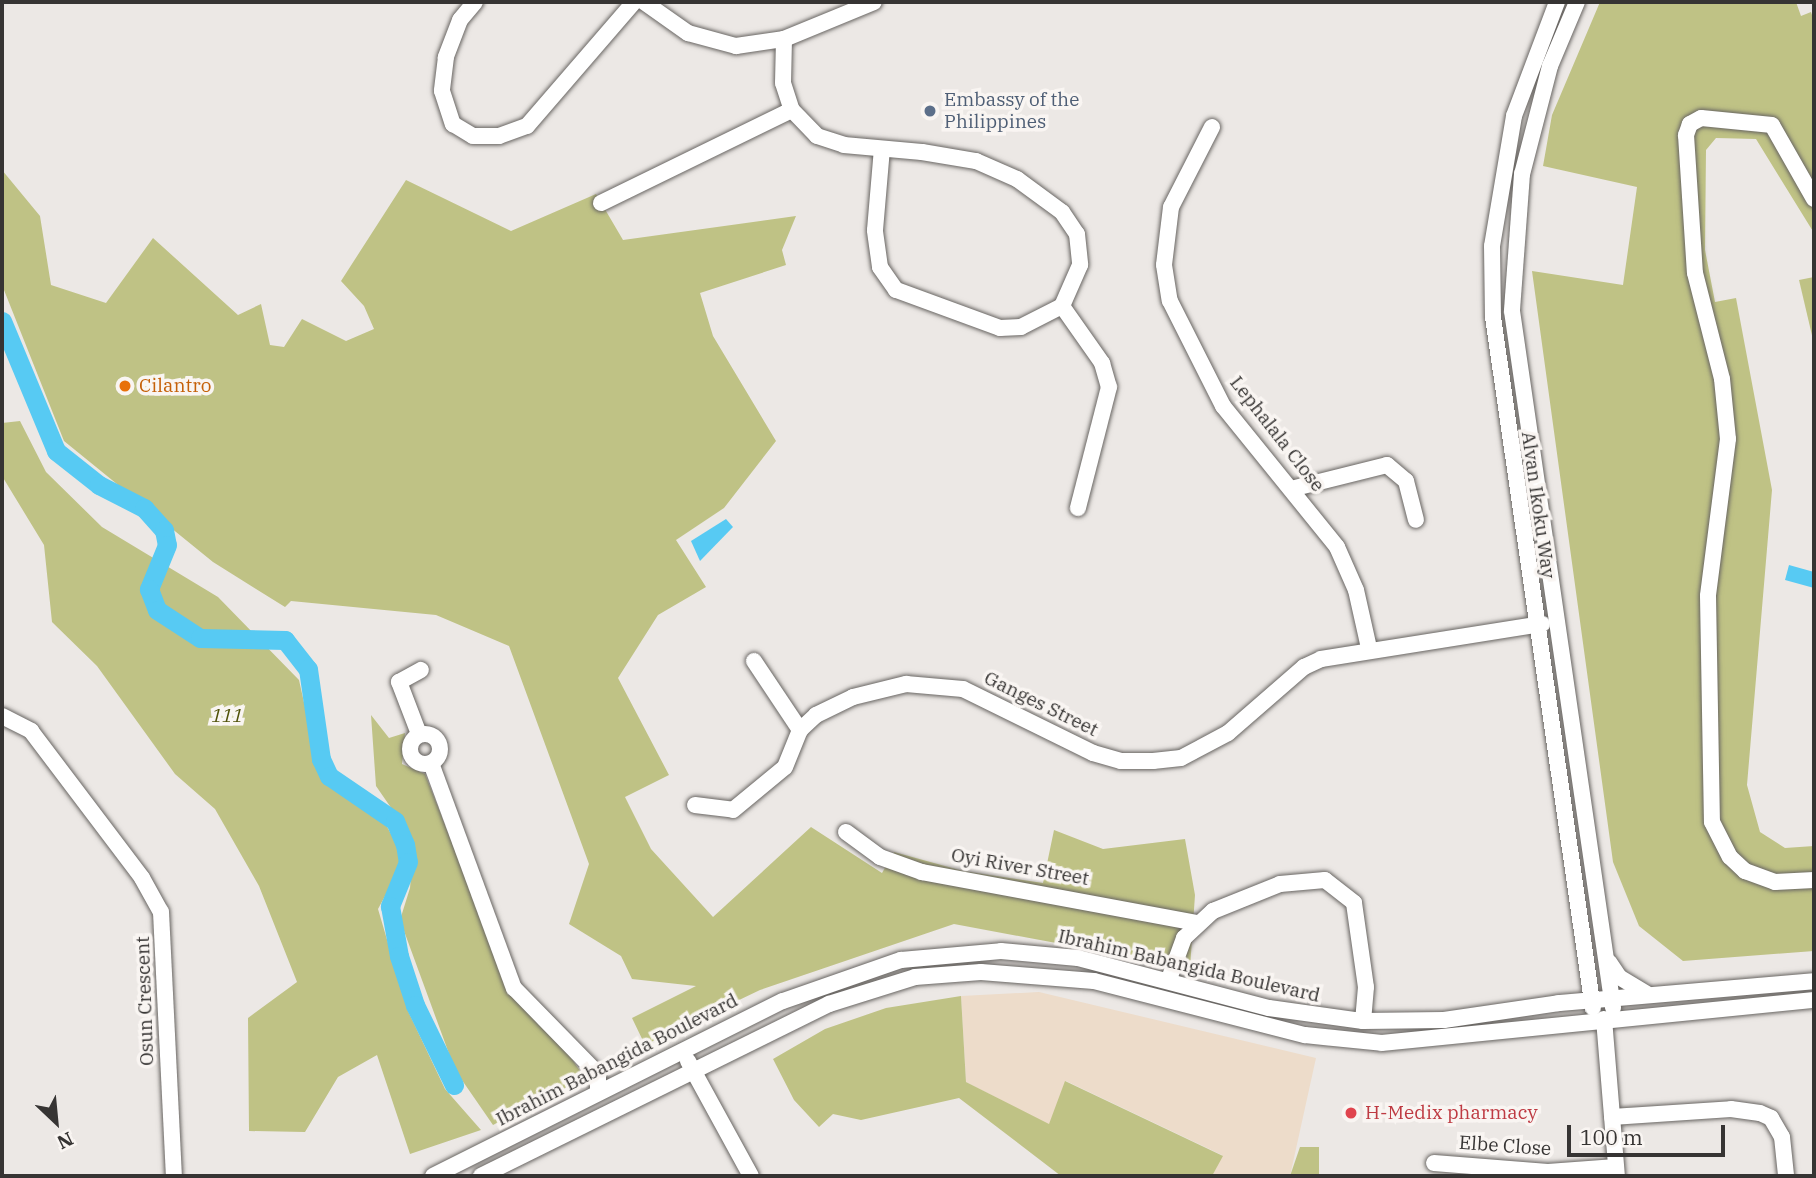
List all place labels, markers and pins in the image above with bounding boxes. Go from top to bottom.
place label: Embassy of the Philippines [944,89,1079,133]
marker: Embassy of the Philippines [922,103,938,119]
place label: Cilantro [139,375,211,397]
marker: Cilantro [117,378,133,394]
place label: H-Medix pharmacy [1365,1102,1538,1124]
marker: H-Medix pharmacy [1343,1105,1359,1121]

